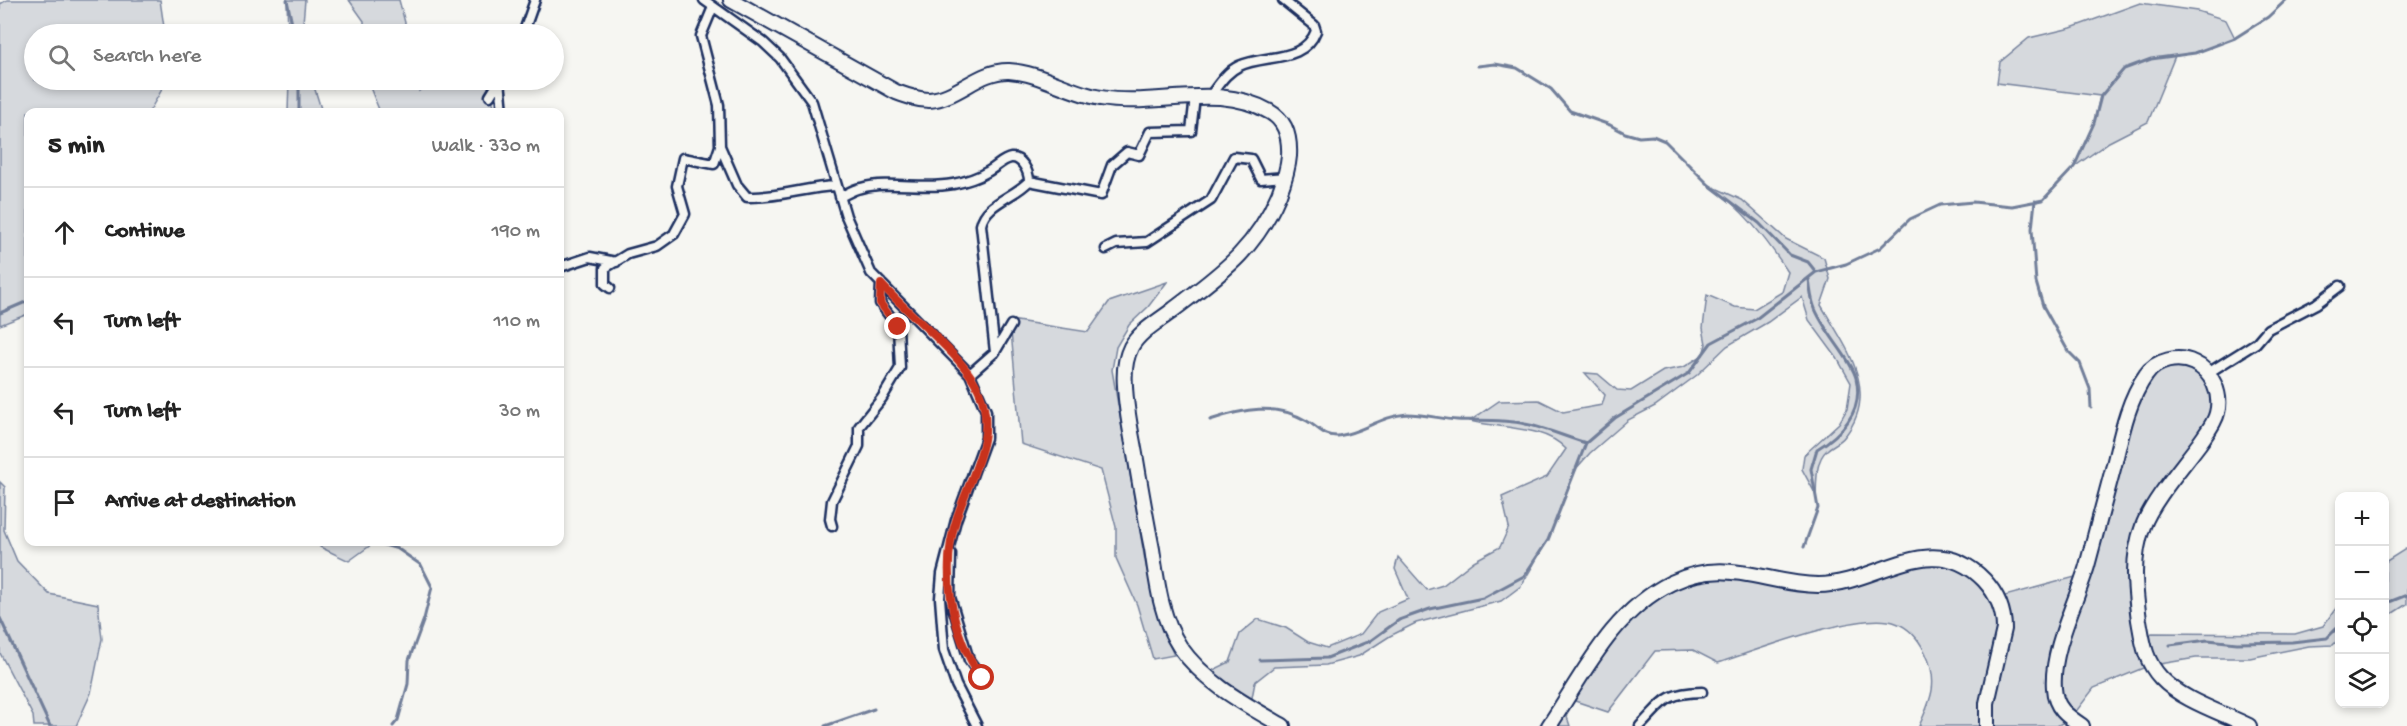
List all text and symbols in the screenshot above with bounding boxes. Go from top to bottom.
search box [24,24,564,90]
icon: search [45,41,78,74]
text: Search here [93,44,201,70]
text: 5 min [48,132,104,163]
text: Walk · 330 m [432,136,540,159]
icon: ahead [48,216,81,249]
text: Continue [105,219,185,245]
text: 190 m [492,221,540,244]
icon: left [48,306,81,339]
text: Turn left [105,309,179,335]
text: 110 m [494,311,540,334]
route end [884,313,910,339]
icon: left [48,396,81,429]
text: Turn left [105,399,179,425]
text: 30 m [499,401,540,424]
icon: arrive [48,486,81,519]
text: Arrive at destination [105,489,295,515]
map controls [2335,492,2389,708]
button: + [2335,492,2389,546]
button: − [2335,546,2389,600]
button: locate [2335,600,2389,654]
button: layers [2335,654,2389,708]
route start [968,664,994,690]

